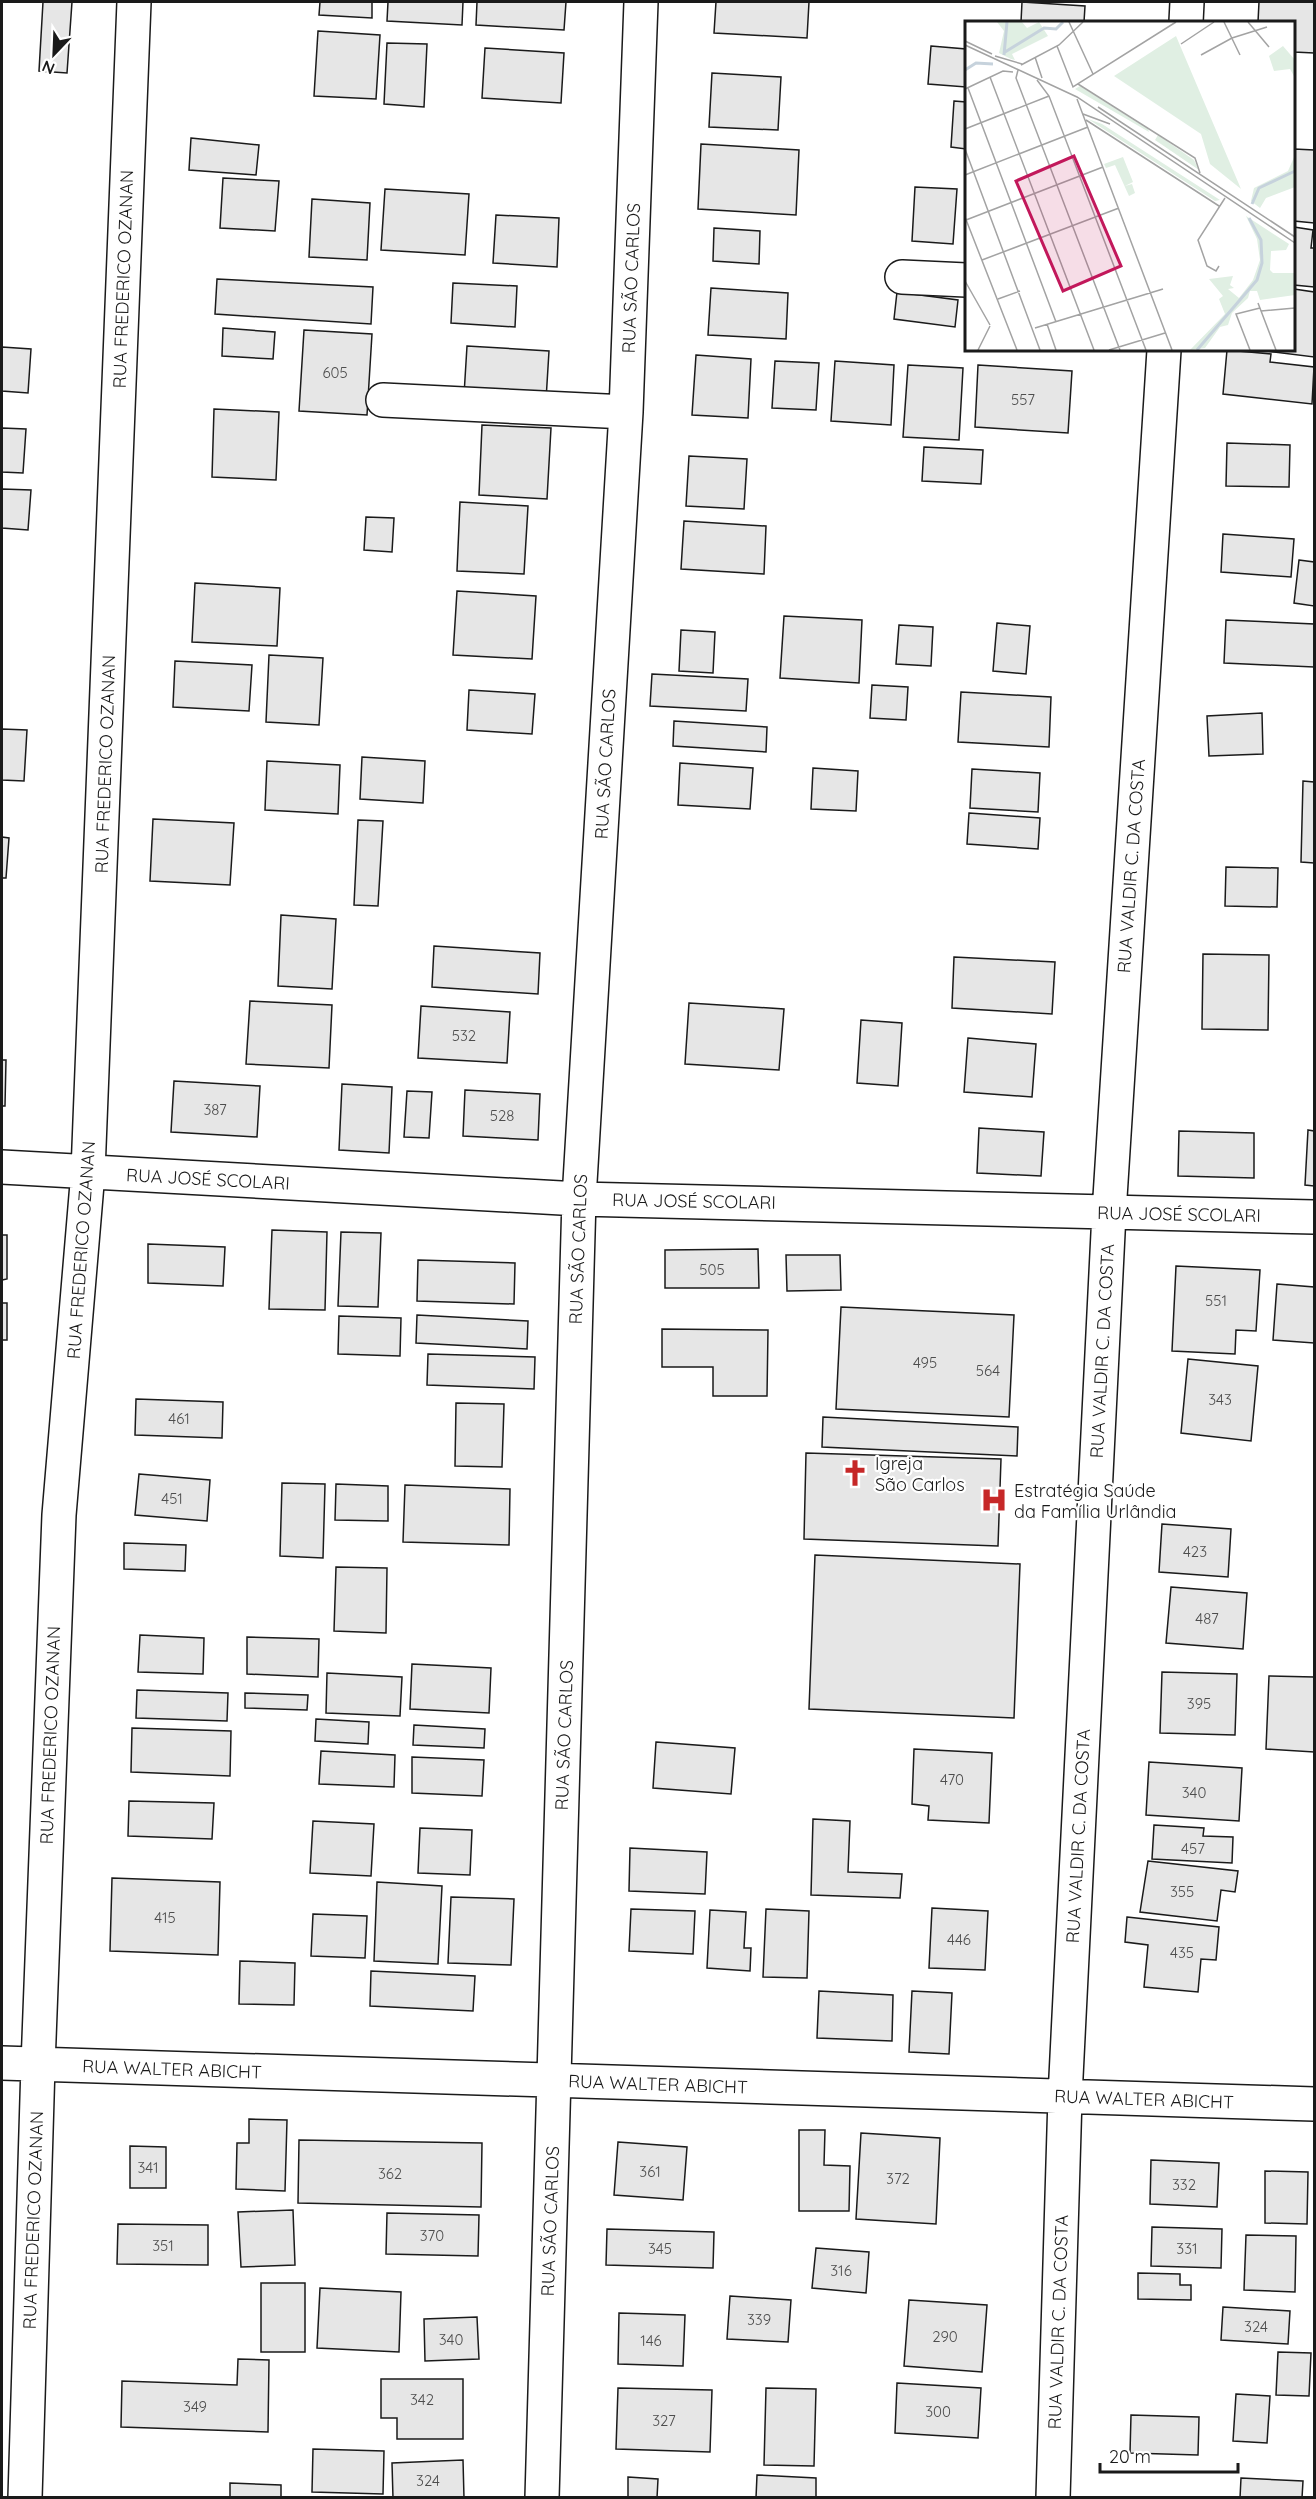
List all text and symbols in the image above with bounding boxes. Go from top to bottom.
inset map [965,21,1295,351]
north arrow [24,24,84,84]
text: N [39,56,57,79]
street label: RUA FREDERICO OZANAN [108,169,138,389]
street label: RUA SÃO CARLOS [617,202,645,354]
house number: 605 [322,363,348,382]
house number: 557 [1011,390,1035,409]
street label: RUA FREDERICO OZANAN [90,654,120,874]
street label: RUA SÃO CARLOS [590,688,620,840]
street label: RUA VALDIR C. DA COSTA [1112,758,1150,974]
house number: 532 [452,1026,476,1045]
house number: 387 [203,1100,227,1119]
house number: 528 [490,1106,514,1125]
street label: RUA FREDERICO OZANAN [62,1140,100,1360]
street label: RUA JOSÉ SCOLARI [126,1163,290,1195]
street label: RUA SÃO CARLOS [564,1173,592,1325]
street label: RUA JOSÉ SCOLARI [612,1188,776,1214]
street label: RUA JOSÉ SCOLARI [1097,1201,1261,1227]
street label: RUA VALDIR C. DA COSTA [1085,1243,1119,1459]
house number: 505 [699,1260,725,1279]
house number: 551 [1205,1291,1227,1310]
house number: 495 [913,1353,937,1372]
house number: 564 [976,1361,1000,1380]
house number: 343 [1208,1390,1232,1409]
house number: 461 [168,1409,190,1428]
place label: Igreja São Carlos [875,1452,965,1496]
church icon: Igreja São Carlos [840,1458,870,1488]
place label: Estratégia Saúde da Família Urlândia [1014,1479,1176,1523]
hospital icon: Estratégia Saúde da Família Urlândia [979,1485,1009,1515]
house number: 451 [161,1489,183,1508]
house number: 423 [1183,1542,1207,1561]
house number: 487 [1195,1609,1219,1628]
street label: RUA FREDERICO OZANAN [35,1625,65,1845]
street label: RUA SÃO CARLOS [550,1659,578,1811]
house number: 395 [1187,1694,1211,1713]
street label: RUA VALDIR C. DA COSTA [1061,1728,1095,1944]
house number: 470 [940,1770,964,1789]
house number: 340 [1182,1783,1206,1802]
house number: 457 [1181,1839,1205,1858]
house number: 355 [1170,1882,1194,1901]
house number: 415 [154,1908,176,1927]
house number: 446 [947,1930,971,1949]
house number: 435 [1170,1943,1194,1962]
street label: RUA WALTER ABICHT [82,2054,262,2084]
street label: RUA WALTER ABICHT [568,2069,748,2099]
street label: RUA WALTER ABICHT [1054,2084,1234,2114]
street label: RUA FREDERICO OZANAN [18,2110,48,2330]
street label: RUA SÃO CARLOS [536,2145,564,2297]
house number: 341 [137,2158,159,2177]
house number: 361 [639,2162,661,2181]
house number: 362 [378,2164,402,2183]
house number: 372 [886,2169,910,2188]
house number: 332 [1172,2175,1196,2194]
street label: RUA VALDIR C. DA COSTA [1043,2214,1073,2430]
house number: 370 [420,2226,444,2245]
house number: 351 [152,2236,174,2255]
house number: 345 [648,2239,672,2258]
house number: 331 [1176,2239,1198,2258]
house number: 316 [830,2261,852,2280]
house number: 339 [747,2310,771,2329]
house number: 324 [1244,2317,1268,2336]
house number: 290 [932,2327,958,2346]
house number: 340 [439,2330,463,2349]
house number: 146 [640,2331,662,2350]
house number: 342 [410,2390,434,2409]
house number: 349 [183,2397,207,2416]
house number: 300 [925,2402,951,2421]
house number: 327 [652,2411,676,2430]
scale bar [1100,2436,1238,2474]
text: 20 m [1109,2445,1151,2468]
house number: 324 [416,2471,440,2490]

